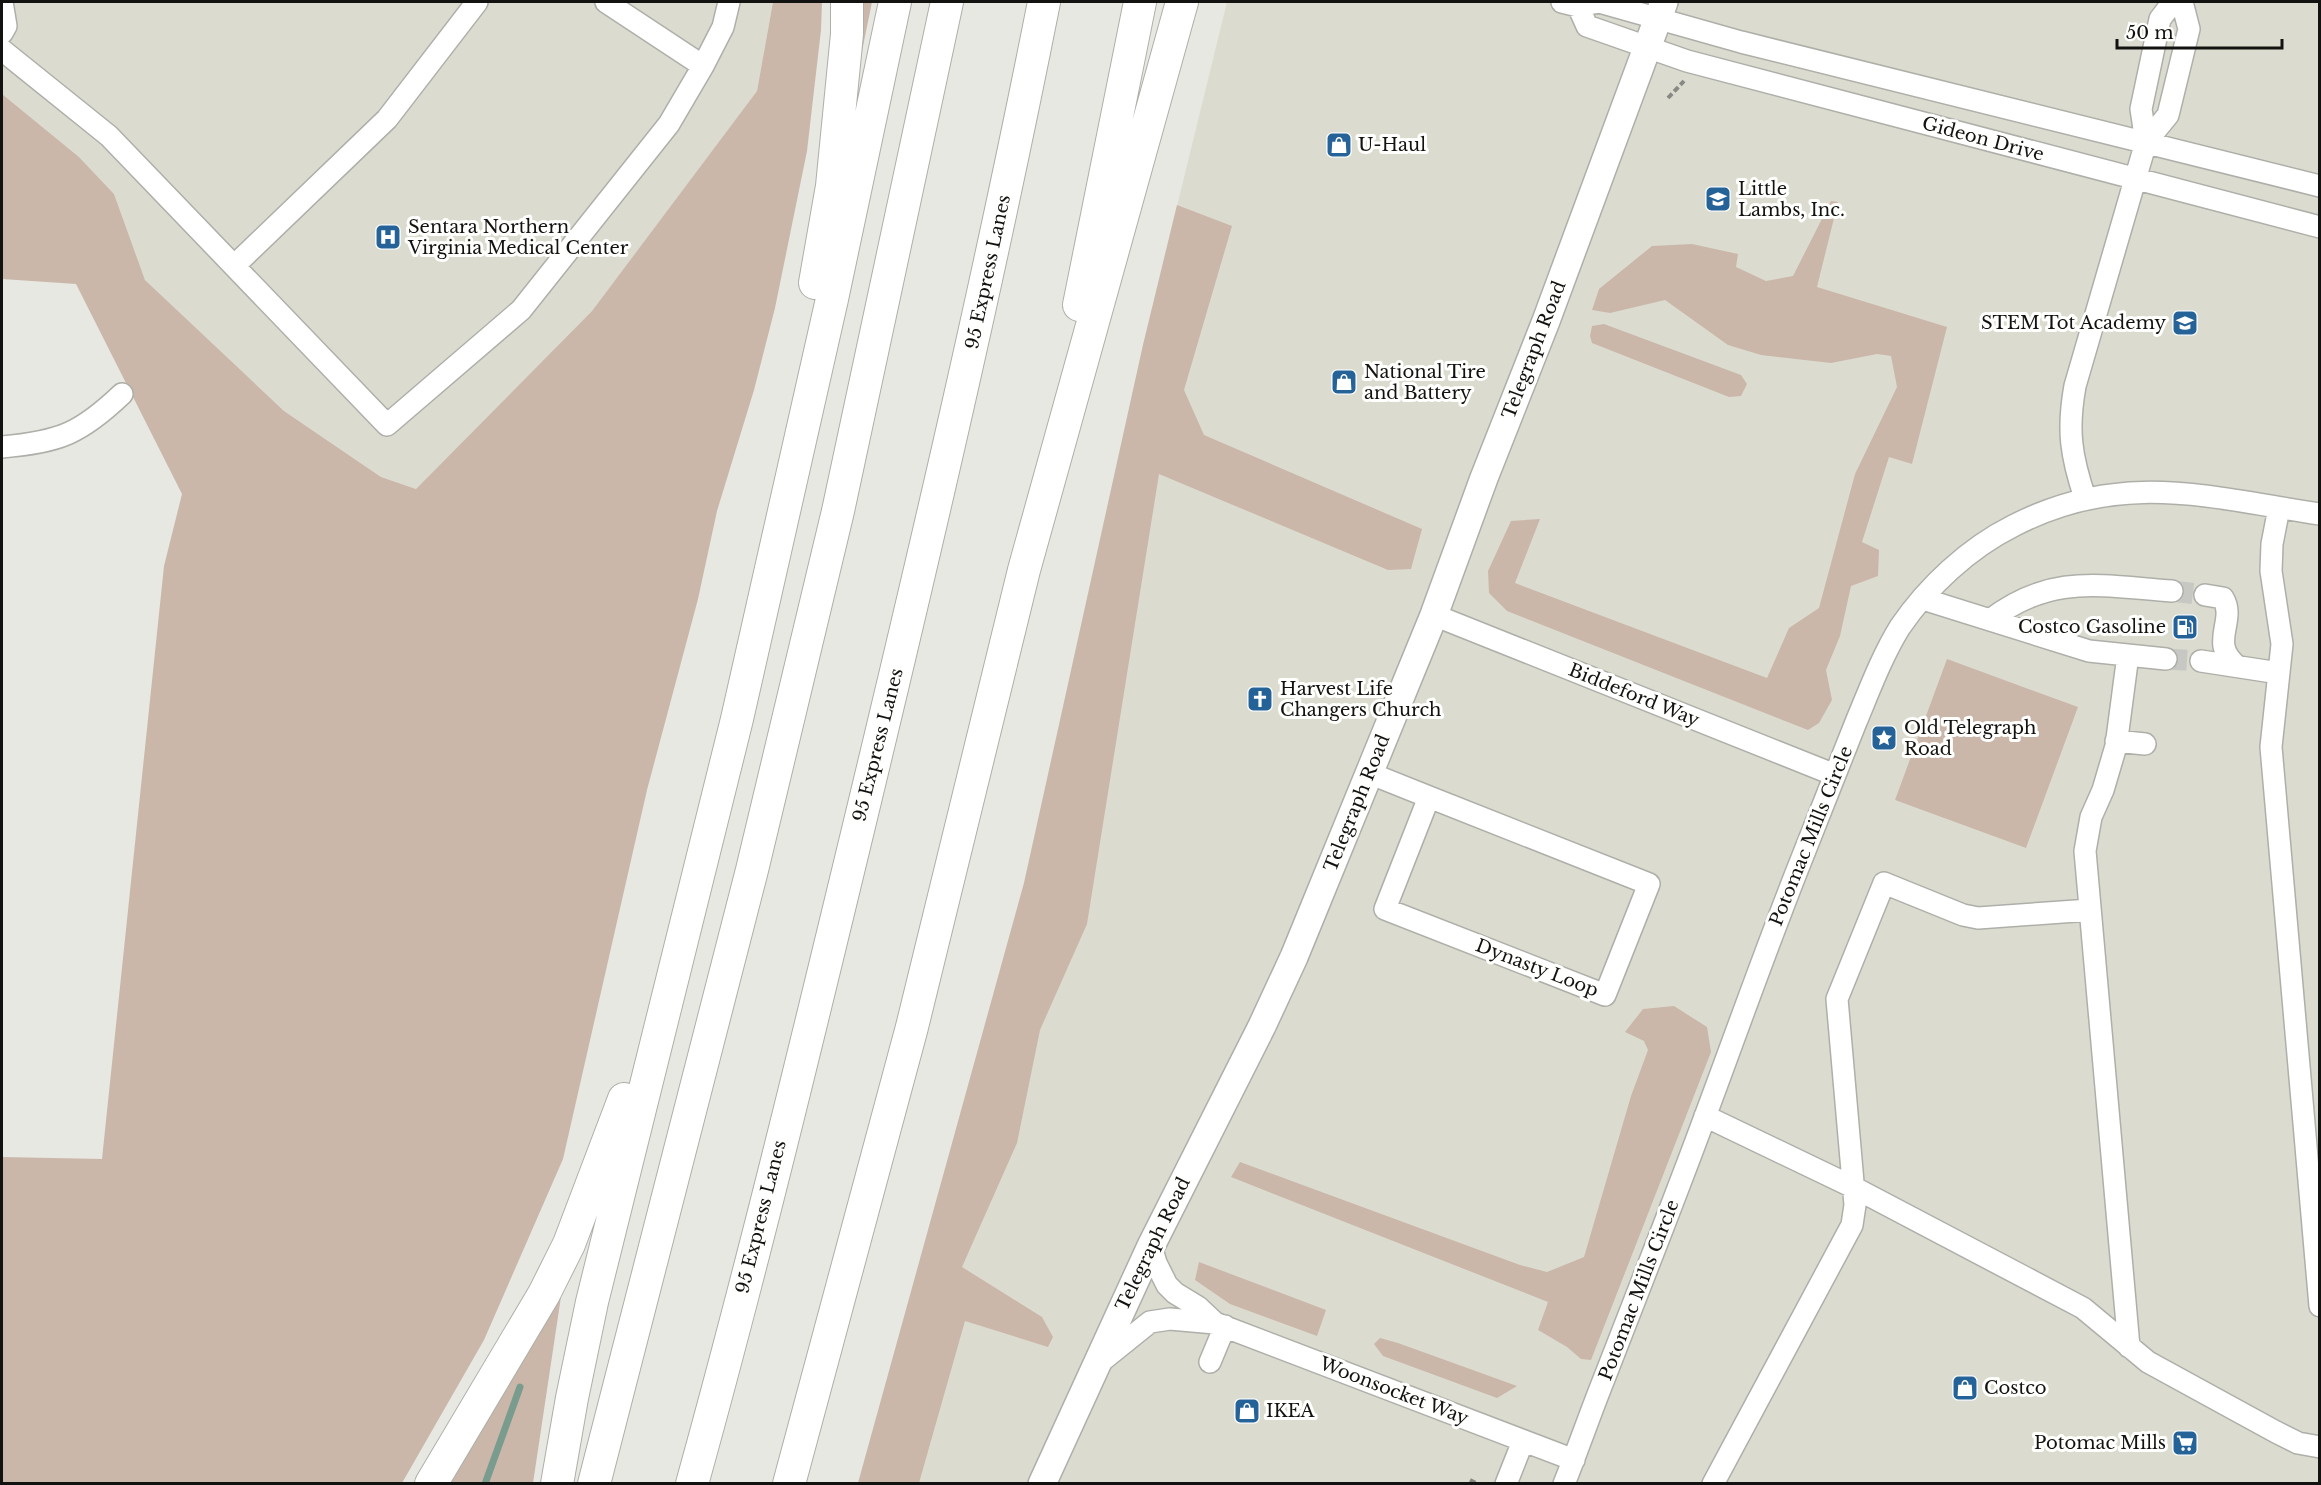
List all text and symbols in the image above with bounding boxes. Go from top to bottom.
scale bar [2117,12,2282,50]
text: 50 m [2126,22,2174,44]
street label: Gideon Drive [1920,112,2046,166]
shop icon: U-Haul [1324,130,1354,160]
place label: U-Haul [1358,134,1426,156]
place label: Little Lambs, Inc. [1738,178,1845,221]
school or university icon: Little Lambs, Inc. [1703,184,1733,214]
street label: 95 Express Lanes [961,193,1015,351]
place label: Sentara Northern Virginia Medical Center [407,216,629,259]
hospital icon: Sentara Northern Virginia Medical Center [373,222,403,252]
street label: Telegraph Road [1498,278,1570,422]
school or university icon: STEM Tot Academy [2170,308,2200,338]
place label: STEM Tot Academy [1981,312,2166,334]
place label: National Tire and Battery [1364,361,1486,404]
shop icon: National Tire and Battery [1329,367,1359,397]
fuel station icon: Costco Gasoline [2170,612,2200,642]
place label: Costco Gasoline [2018,616,2166,638]
street label: Biddeford Way [1565,659,1703,731]
street label: 95 Express Lanes [848,666,908,824]
place label: Harvest Life Changers Church [1280,678,1441,721]
church icon: Harvest Life Changers Church [1245,684,1275,714]
place label: Old Telegraph Road [1904,717,2036,760]
place icon: Old Telegraph Road [1869,723,1899,753]
street label: Telegraph Road [1319,731,1395,875]
street label: Potomac Mills Circle [1765,743,1857,929]
street label: Dynasty Loop [1472,934,1602,1002]
street label: 95 Express Lanes [731,1138,791,1296]
street label: Telegraph Road [1111,1174,1195,1314]
street label: Potomac Mills Circle [1594,1197,1684,1383]
street label: Woonsocket Way [1315,1352,1472,1430]
shop icon: Costco [1950,1373,1980,1403]
place label: Costco [1984,1377,2047,1399]
shop icon: IKEA [1232,1396,1262,1426]
place label: IKEA [1266,1400,1316,1422]
supermarket icon: Potomac Mills [2170,1428,2200,1458]
place label: Potomac Mills [2034,1432,2166,1454]

